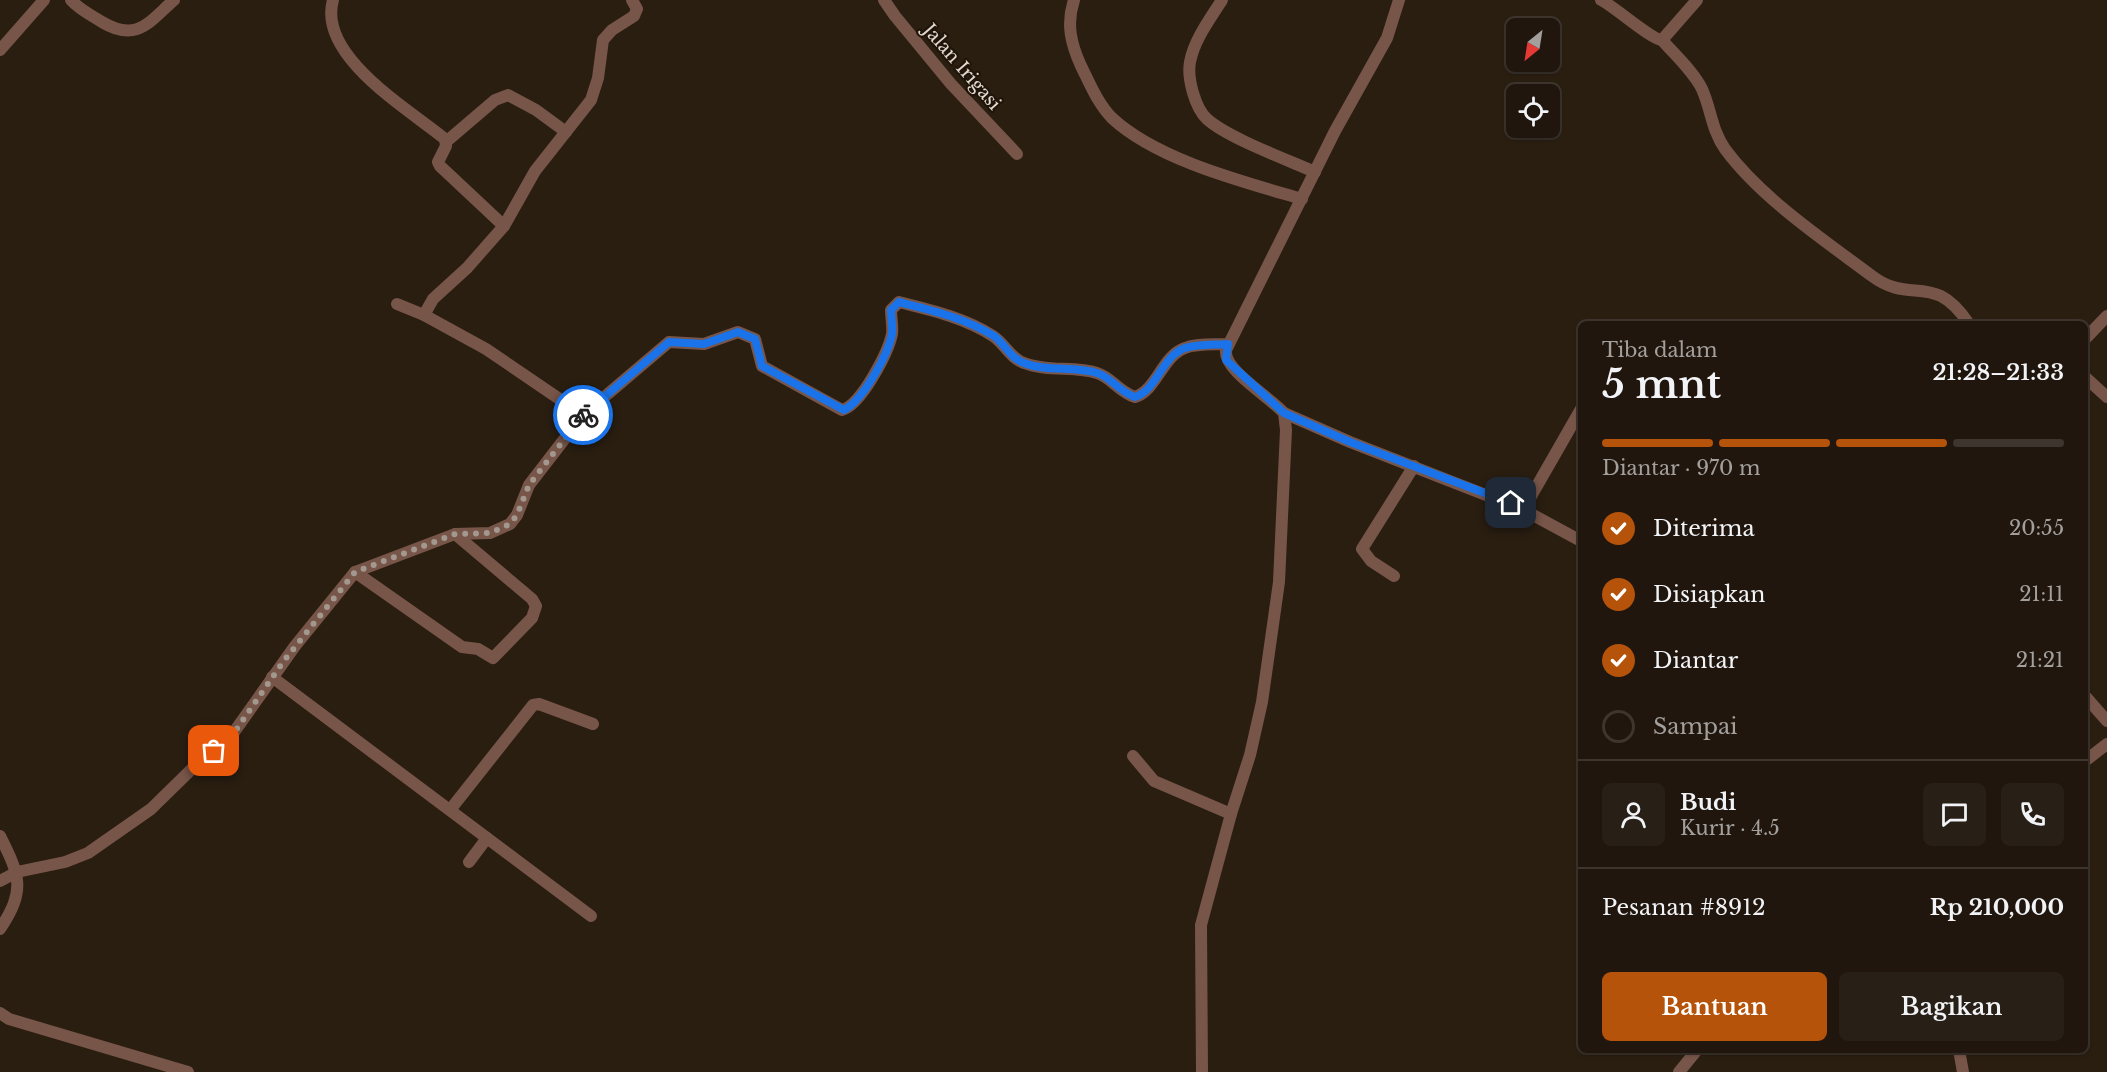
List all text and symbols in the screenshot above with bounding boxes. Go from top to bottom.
street label: Jalan Irigasi [917,18,1005,115]
north arrow [1506,18,1560,72]
map controls [1506,18,1560,138]
button: locate [1506,84,1560,138]
text: Tiba dalam [1602,338,1718,362]
text: 21:28–21:33 [1932,359,2064,386]
text: 5 mnt [1602,360,1721,409]
courier [553,385,613,445]
icon: bike [567,399,600,432]
text: Diantar · 970 m [1602,456,1761,480]
pin [1485,477,1536,528]
icon: home [1494,486,1527,519]
icon: check [1602,512,1635,545]
text: Diterima [1653,515,1755,542]
text: 20:55 [2009,516,2064,540]
icon: check [1602,578,1635,611]
text: Disiapkan [1653,581,1765,608]
text: 21:11 [2019,582,2064,606]
icon: check [1602,644,1635,677]
text: Diantar [1653,647,1738,674]
text: 21:21 [2016,648,2064,672]
text: Sampai [1653,713,1738,740]
pin [188,725,239,776]
icon: bag [197,734,230,767]
button: person [1602,783,1665,846]
button: chat [1923,783,1986,846]
button: phone [2001,783,2064,846]
text: Budi [1680,789,1736,816]
text: Kurir · 4.5 [1680,816,1780,840]
text: Pesanan #8912 [1602,894,1766,921]
text: Rp 210,000 [1930,894,2064,921]
button: Bantuan [1602,972,1827,1041]
button: Bagikan [1839,972,2064,1041]

